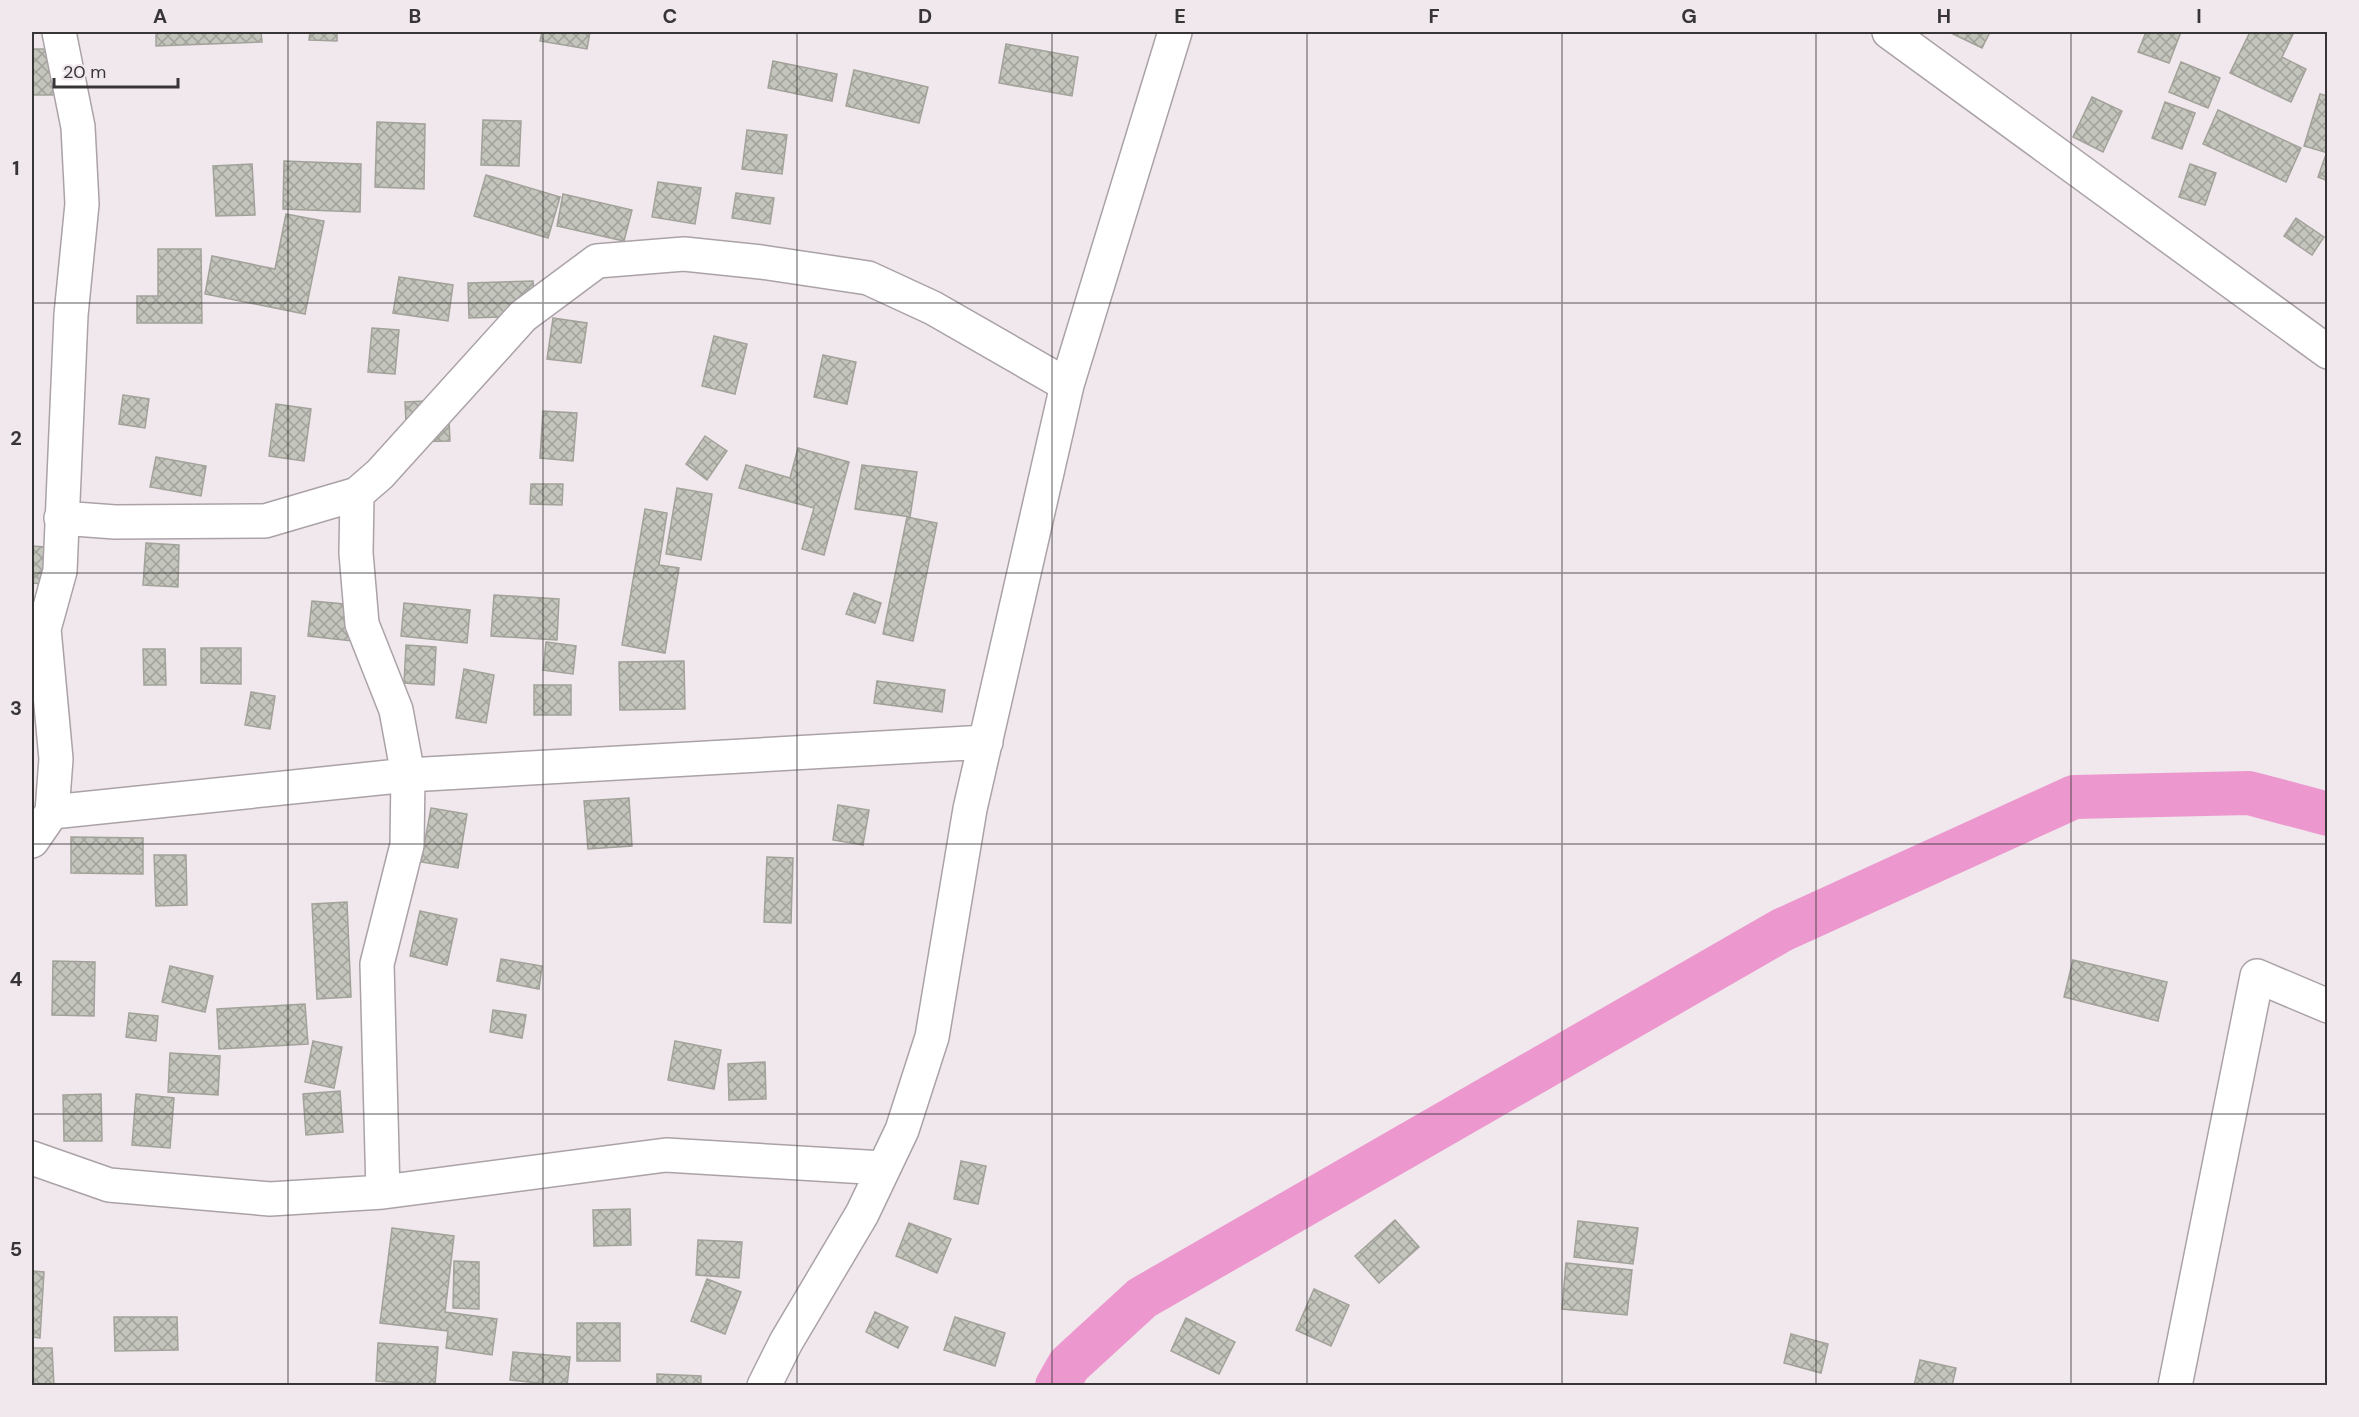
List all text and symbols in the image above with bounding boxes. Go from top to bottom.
text: A [153,3,167,29]
text: B [409,3,421,29]
text: C [663,3,677,29]
text: D [918,3,932,29]
text: E [1174,3,1186,29]
text: F [1428,3,1440,29]
text: G [1681,3,1697,29]
text: H [1937,3,1951,29]
text: I [2196,3,2202,29]
scale bar [54,51,178,89]
text: 20 m [63,60,106,84]
text: 1 [12,155,20,181]
text: 2 [10,425,22,451]
text: 3 [10,695,22,721]
text: 4 [10,966,23,992]
text: 5 [10,1236,22,1262]

